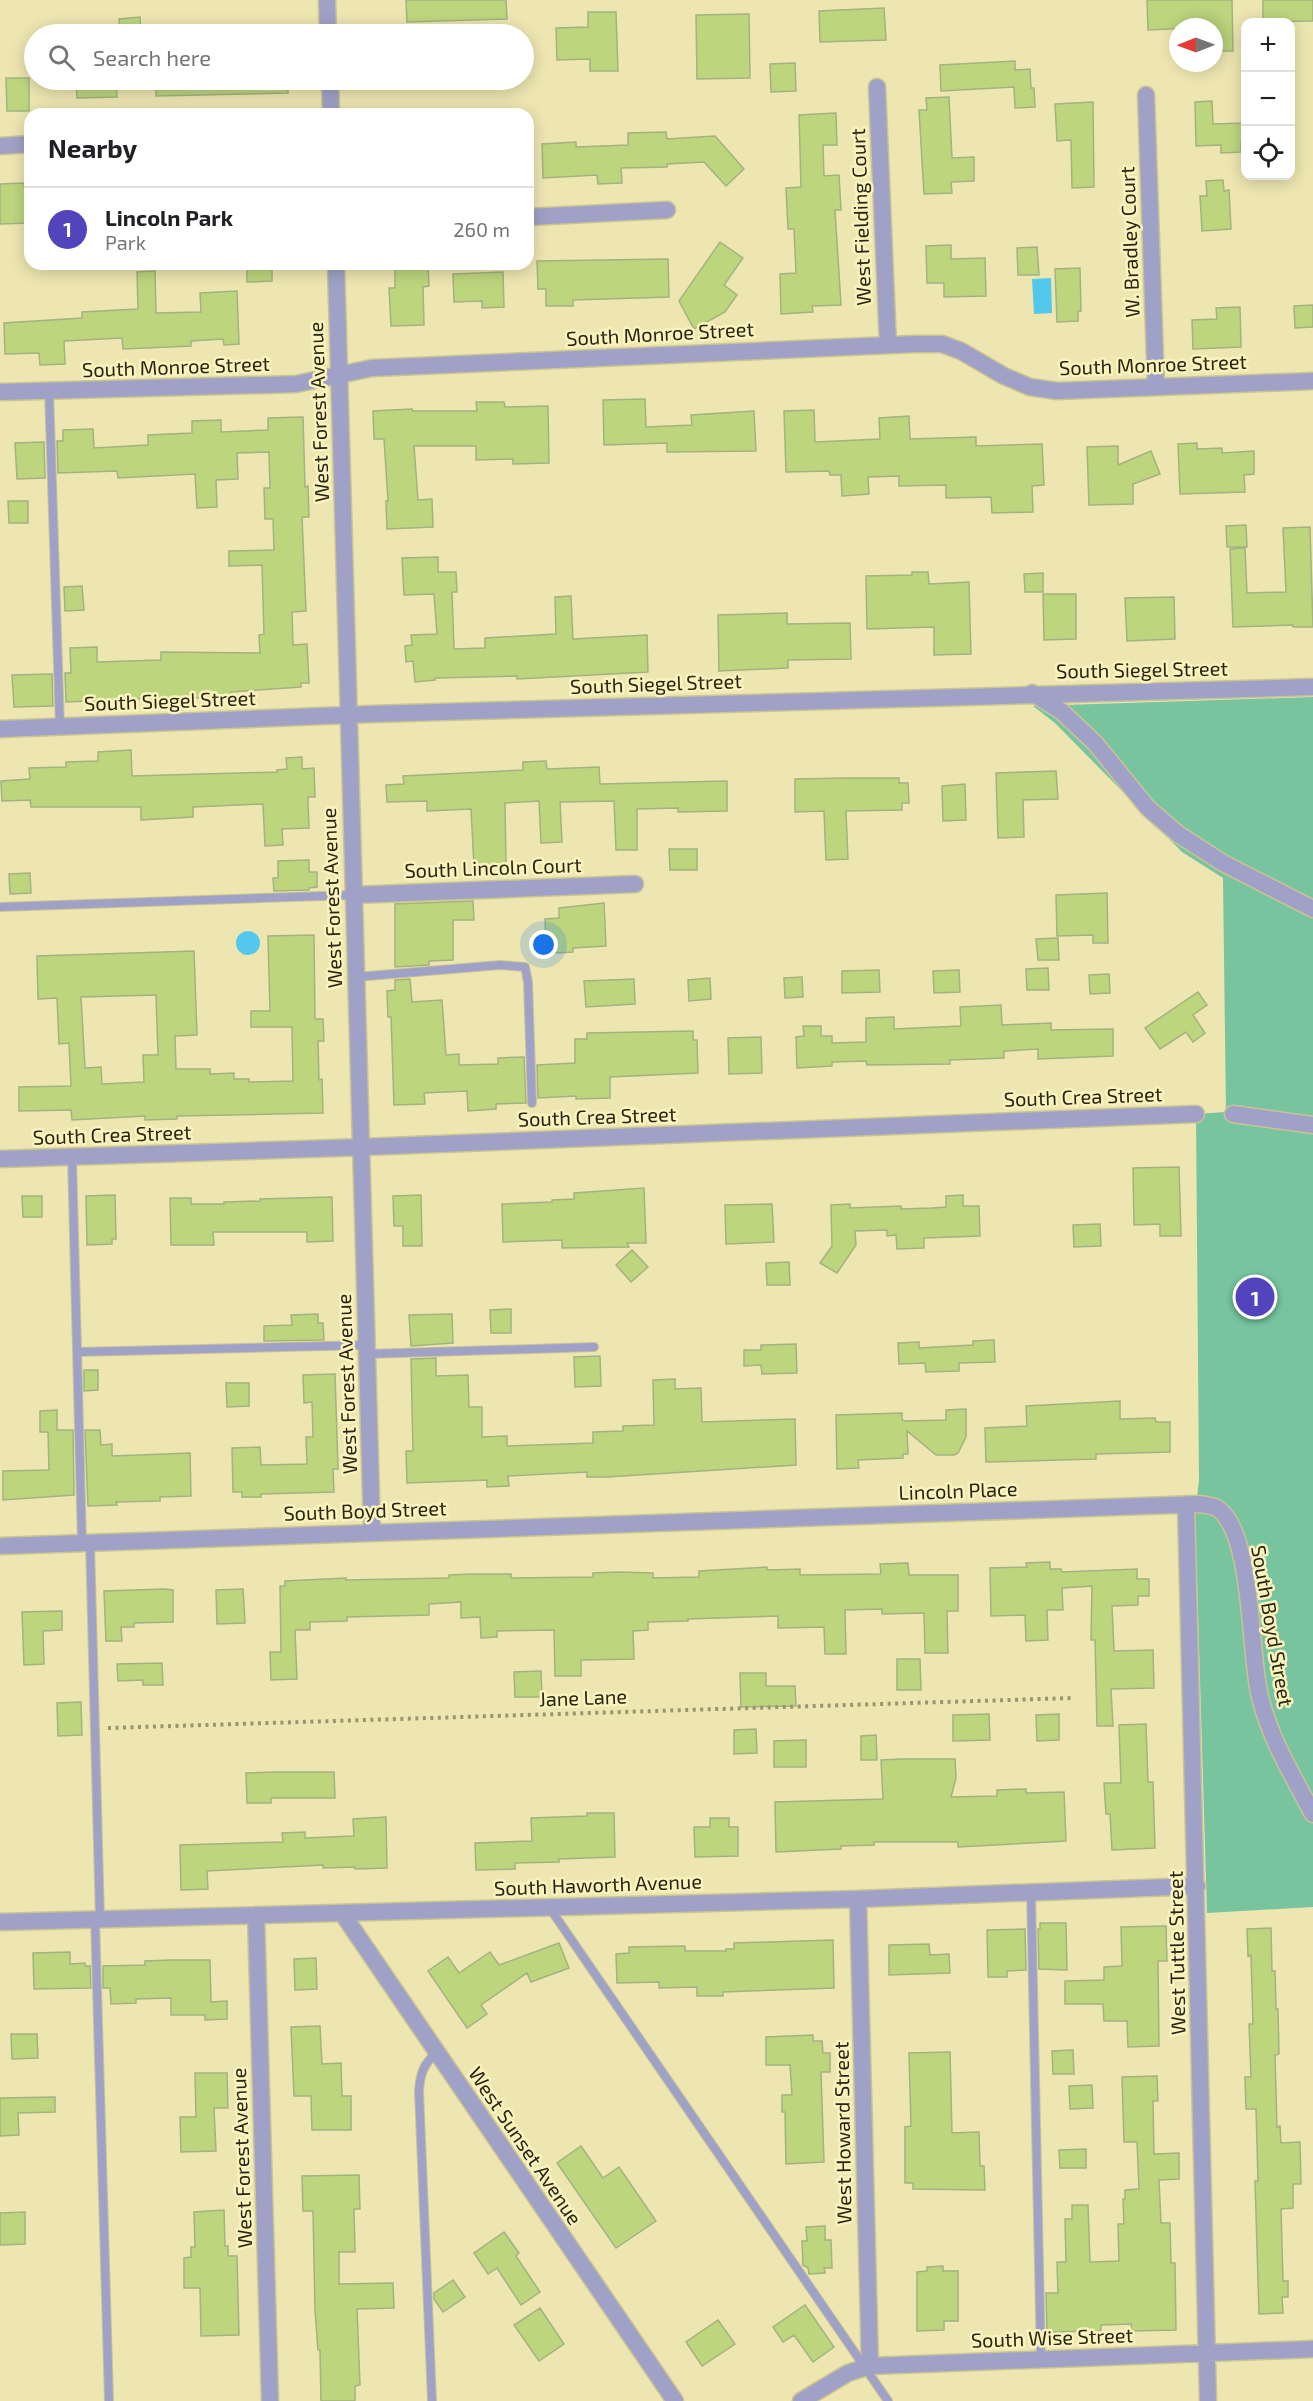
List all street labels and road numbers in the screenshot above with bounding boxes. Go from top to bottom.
street label: West Fielding Court [845,128,875,306]
street label: W. Bradley Court [1114,166,1144,318]
street label: South Monroe Street [565,316,755,350]
street label: West Forest Avenue [303,321,333,503]
street label: South Monroe Street [1059,349,1248,379]
street label: South Monroe Street [82,351,271,381]
street label: South Siegel Street [1056,655,1229,682]
street label: South Siegel Street [570,668,743,698]
street label: South Siegel Street [84,685,257,715]
street label: West Forest Avenue [316,807,346,989]
street label: South Lincoln Court [404,852,582,882]
street label: South Crea Street [1003,1081,1163,1111]
street label: South Crea Street [517,1101,677,1131]
street label: South Crea Street [32,1119,192,1149]
street label: West Forest Avenue [331,1293,361,1475]
street label: Lincoln Place [898,1476,1018,1504]
street label: South Boyd Street [283,1495,447,1525]
street label: South Boyd Street [1247,1543,1299,1709]
street label: Jane Lane [538,1683,627,1711]
street label: South Haworth Avenue [494,1868,702,1900]
street label: West Tuttle Street [1163,1870,1189,2035]
street label: West Howard Street [828,2041,856,2225]
street label: West Sunset Avenue [464,2062,588,2229]
street label: West Forest Avenue [226,2067,256,2249]
street label: South Wise Street [970,2322,1134,2352]

